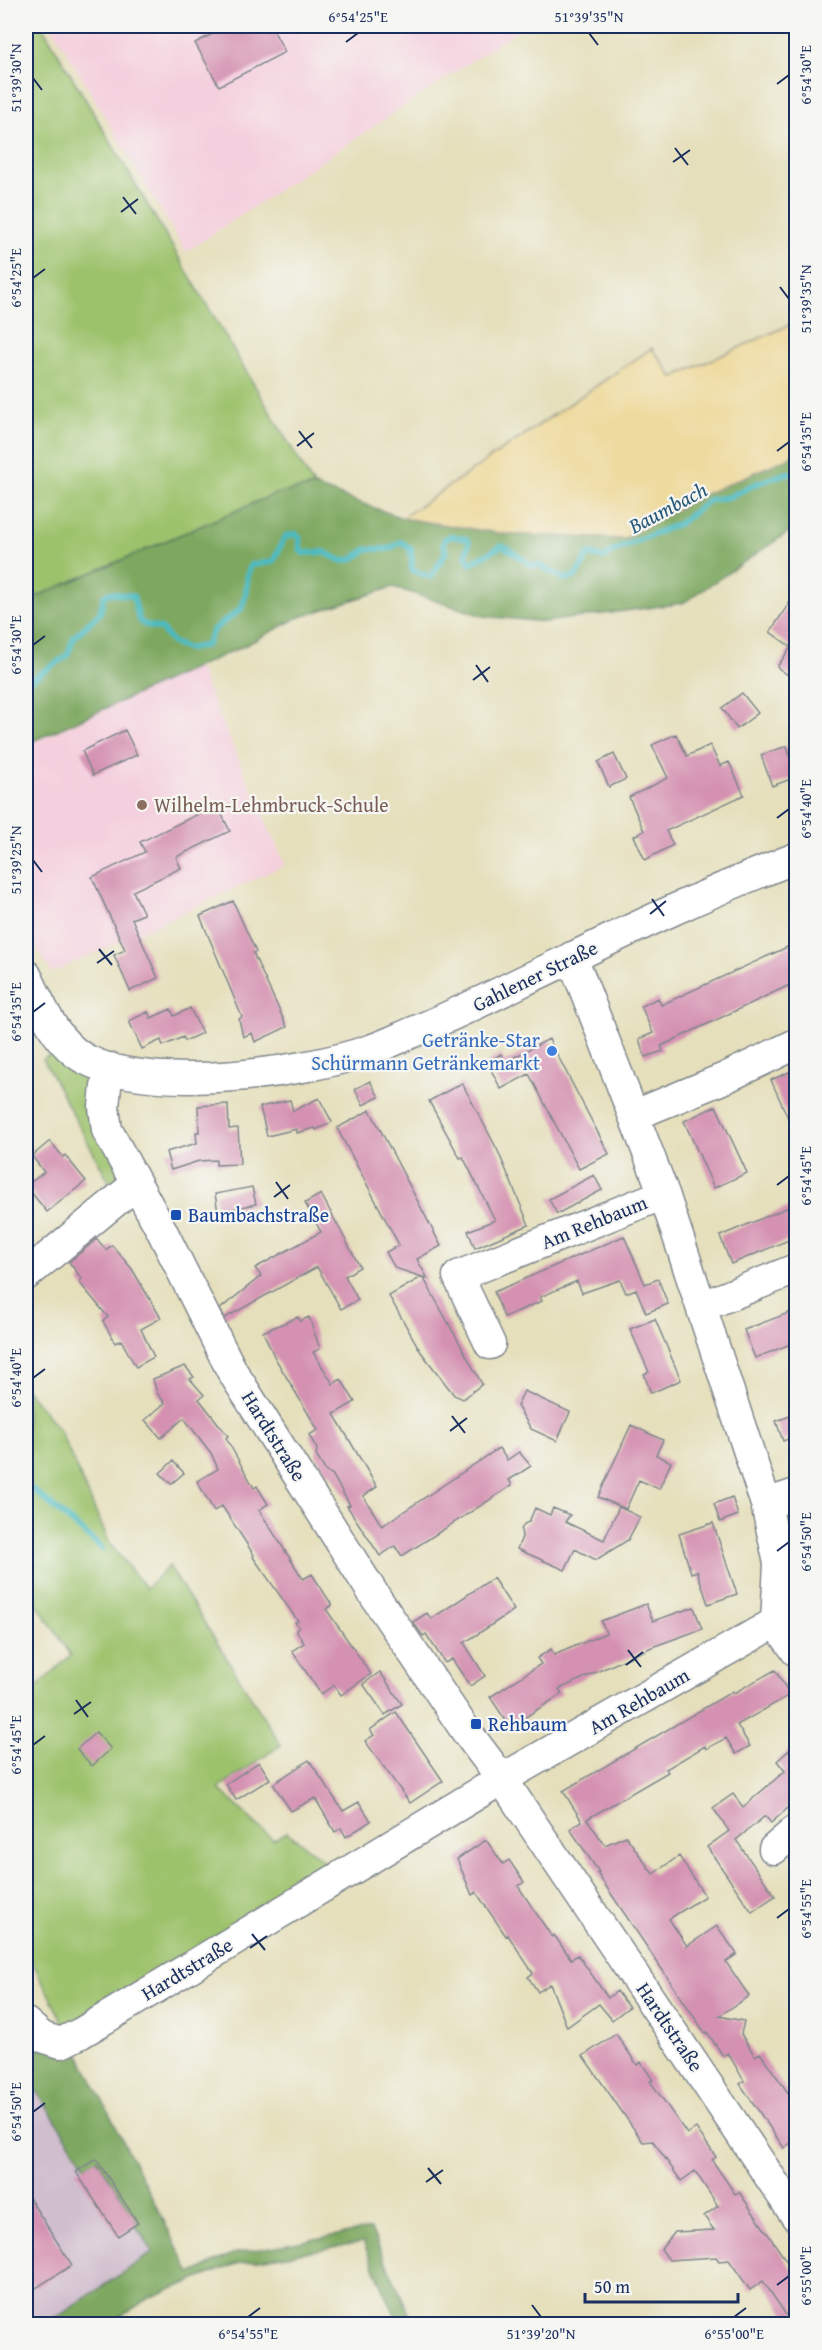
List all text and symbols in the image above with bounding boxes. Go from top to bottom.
text: 6°54'25"E [328,6,388,27]
text: 51°39'35"N [555,6,624,27]
text: 51°39'30"N [5,43,26,112]
text: 6°54'30"E [795,45,816,105]
text: 6°54'25"E [5,248,26,308]
text: 51°39'35"N [795,264,816,333]
text: 6°54'35"E [795,412,816,472]
water label: Baumbach [622,474,713,542]
text: 6°54'30"E [5,615,26,675]
text: 6°54'40"E [795,779,816,839]
place label: Wilhelm-Lehmbruck-Schule [154,790,389,819]
marker: Wilhelm-Lehmbruck-Schule [135,798,149,812]
text: 51°39'25"N [5,825,26,894]
street label: Gahlener Straße [467,933,602,1018]
text: 6°54'35"E [5,982,26,1042]
place label: Getränke-Star Schürmann Getränkemarkt [311,1025,540,1077]
marker: Getränke-Star Schürmann Getränkemarkt [545,1044,559,1058]
text: 6°54'45"E [795,1146,816,1206]
street label: Am Rehbaum [536,1187,652,1256]
place label: Baumbachstraße [188,1200,329,1229]
marker: Baumbachstraße [169,1208,183,1222]
text: 6°54'40"E [5,1348,26,1408]
street label: Hardtstraße [235,1385,314,1487]
text: 6°54'50"E [795,1512,816,1572]
street label: Am Rehbaum [583,1660,695,1741]
place label: Rehbaum [488,1709,568,1738]
text: 6°54'45"E [5,1715,26,1775]
marker: Rehbaum [469,1717,483,1731]
text: 6°54'55"E [795,1879,816,1939]
street label: Hardtstraße [136,1930,238,2007]
street label: Hardtstraße [630,1976,711,2077]
text: 6°54'50"E [5,2082,26,2142]
text: 6°55'00"E [795,2246,816,2306]
scale bar [585,2266,738,2304]
text: 50 m [594,2273,630,2300]
text: 6°54'55"E [218,2323,278,2344]
text: 51°39'20"N [507,2323,576,2344]
text: 6°55'00"E [704,2323,764,2344]

